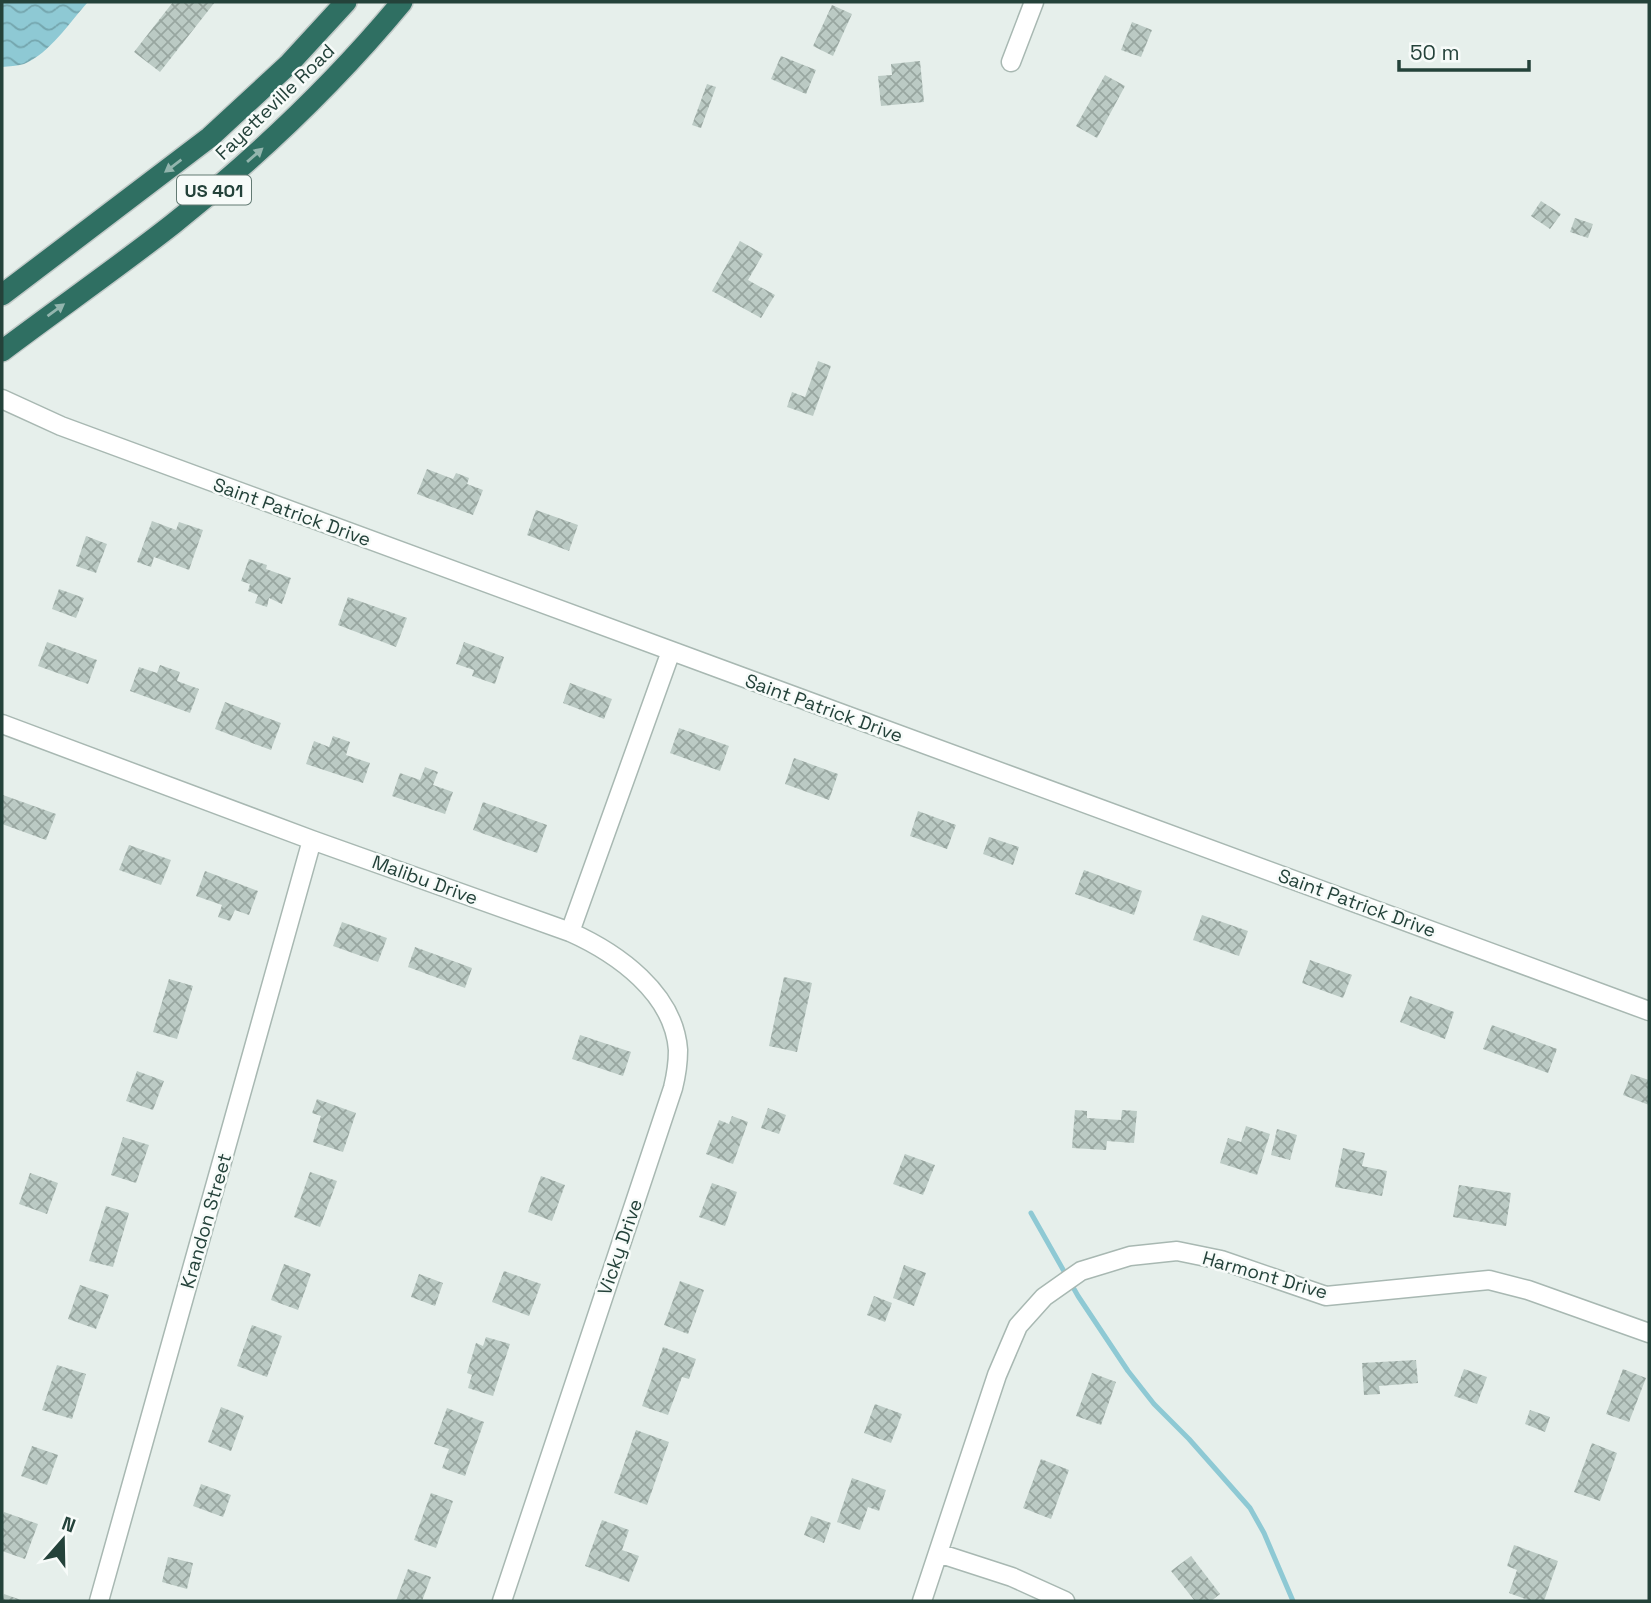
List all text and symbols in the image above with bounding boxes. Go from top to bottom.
scale bar [1399,28,1528,72]
street label: Fayetteville Road [210,39,340,165]
text: 50 m [1410,39,1460,66]
one-way arrow [246,147,264,163]
one-way arrow [164,159,182,174]
road number: US 401 [177,176,251,204]
one-way arrow [47,303,66,317]
street label: Saint Patrick Drive [210,472,374,552]
street label: Saint Patrick Drive [742,668,906,748]
street label: Malibu Drive [369,849,481,911]
street label: Saint Patrick Drive [1275,863,1439,943]
street label: Krandon Street [175,1150,237,1292]
street label: Vicky Drive [592,1196,648,1298]
street label: Harmont Drive [1199,1245,1331,1305]
north arrow [28,1505,98,1575]
text: N [58,1511,79,1538]

